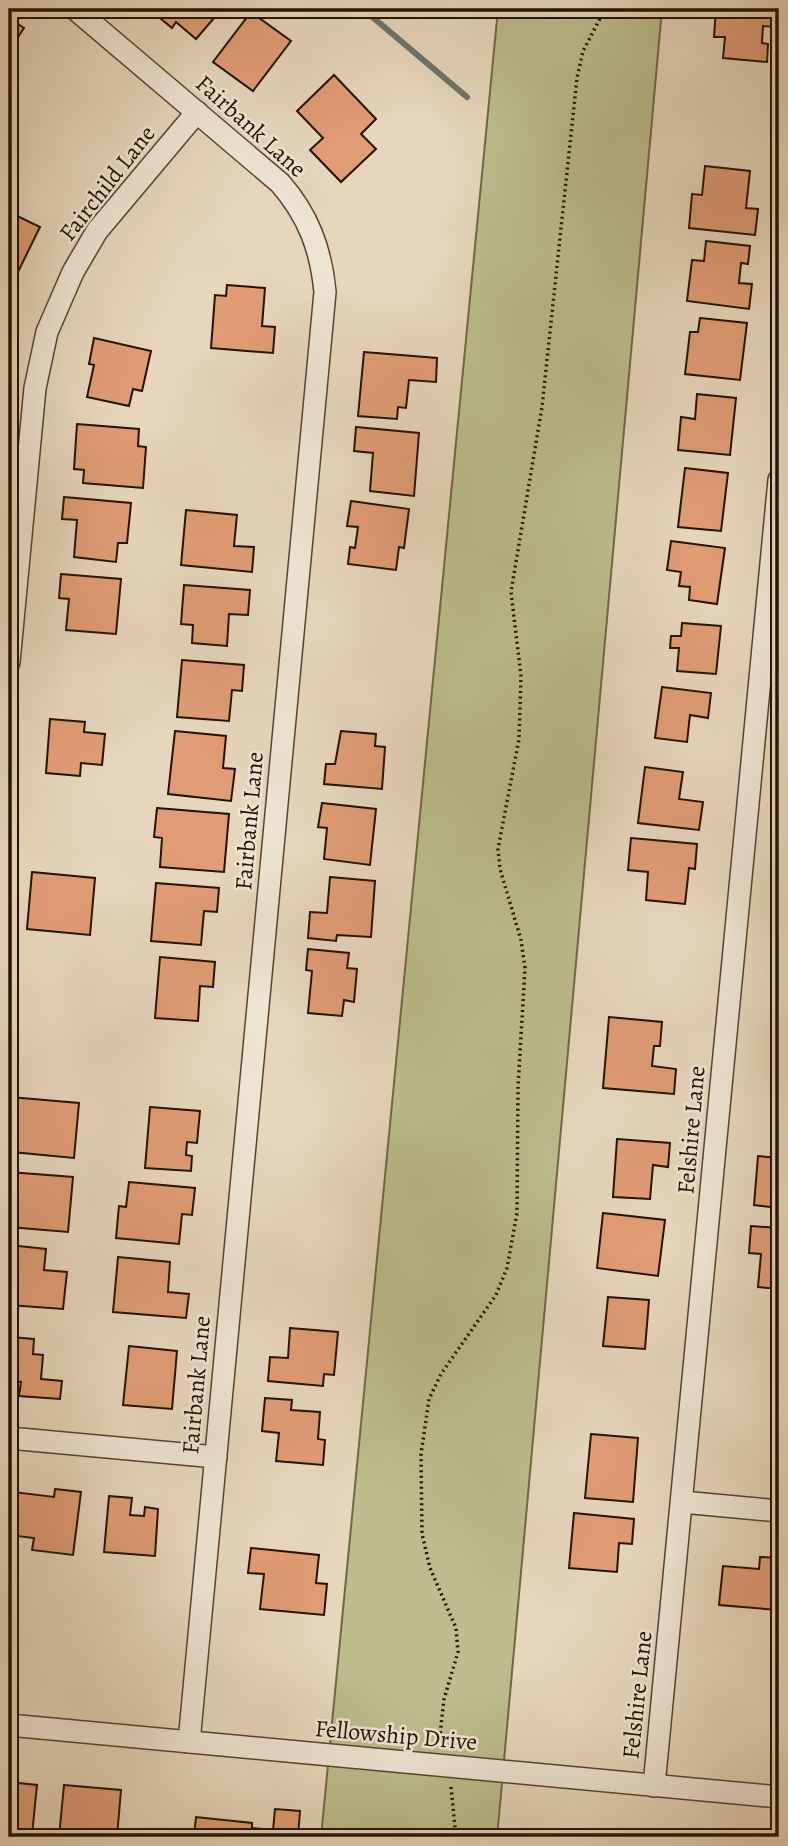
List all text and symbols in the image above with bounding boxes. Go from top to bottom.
street label: Fairbank Lane [189,68,313,184]
street label: Fairchild Lane [52,119,162,247]
street label: Fairbank Lane [227,750,271,892]
street label: Felshire Lane [669,1064,713,1196]
street label: Fairbank Lane [174,1314,218,1456]
street label: Felshire Lane [614,1629,660,1761]
street label: Fellowship Drive [314,1712,478,1758]

